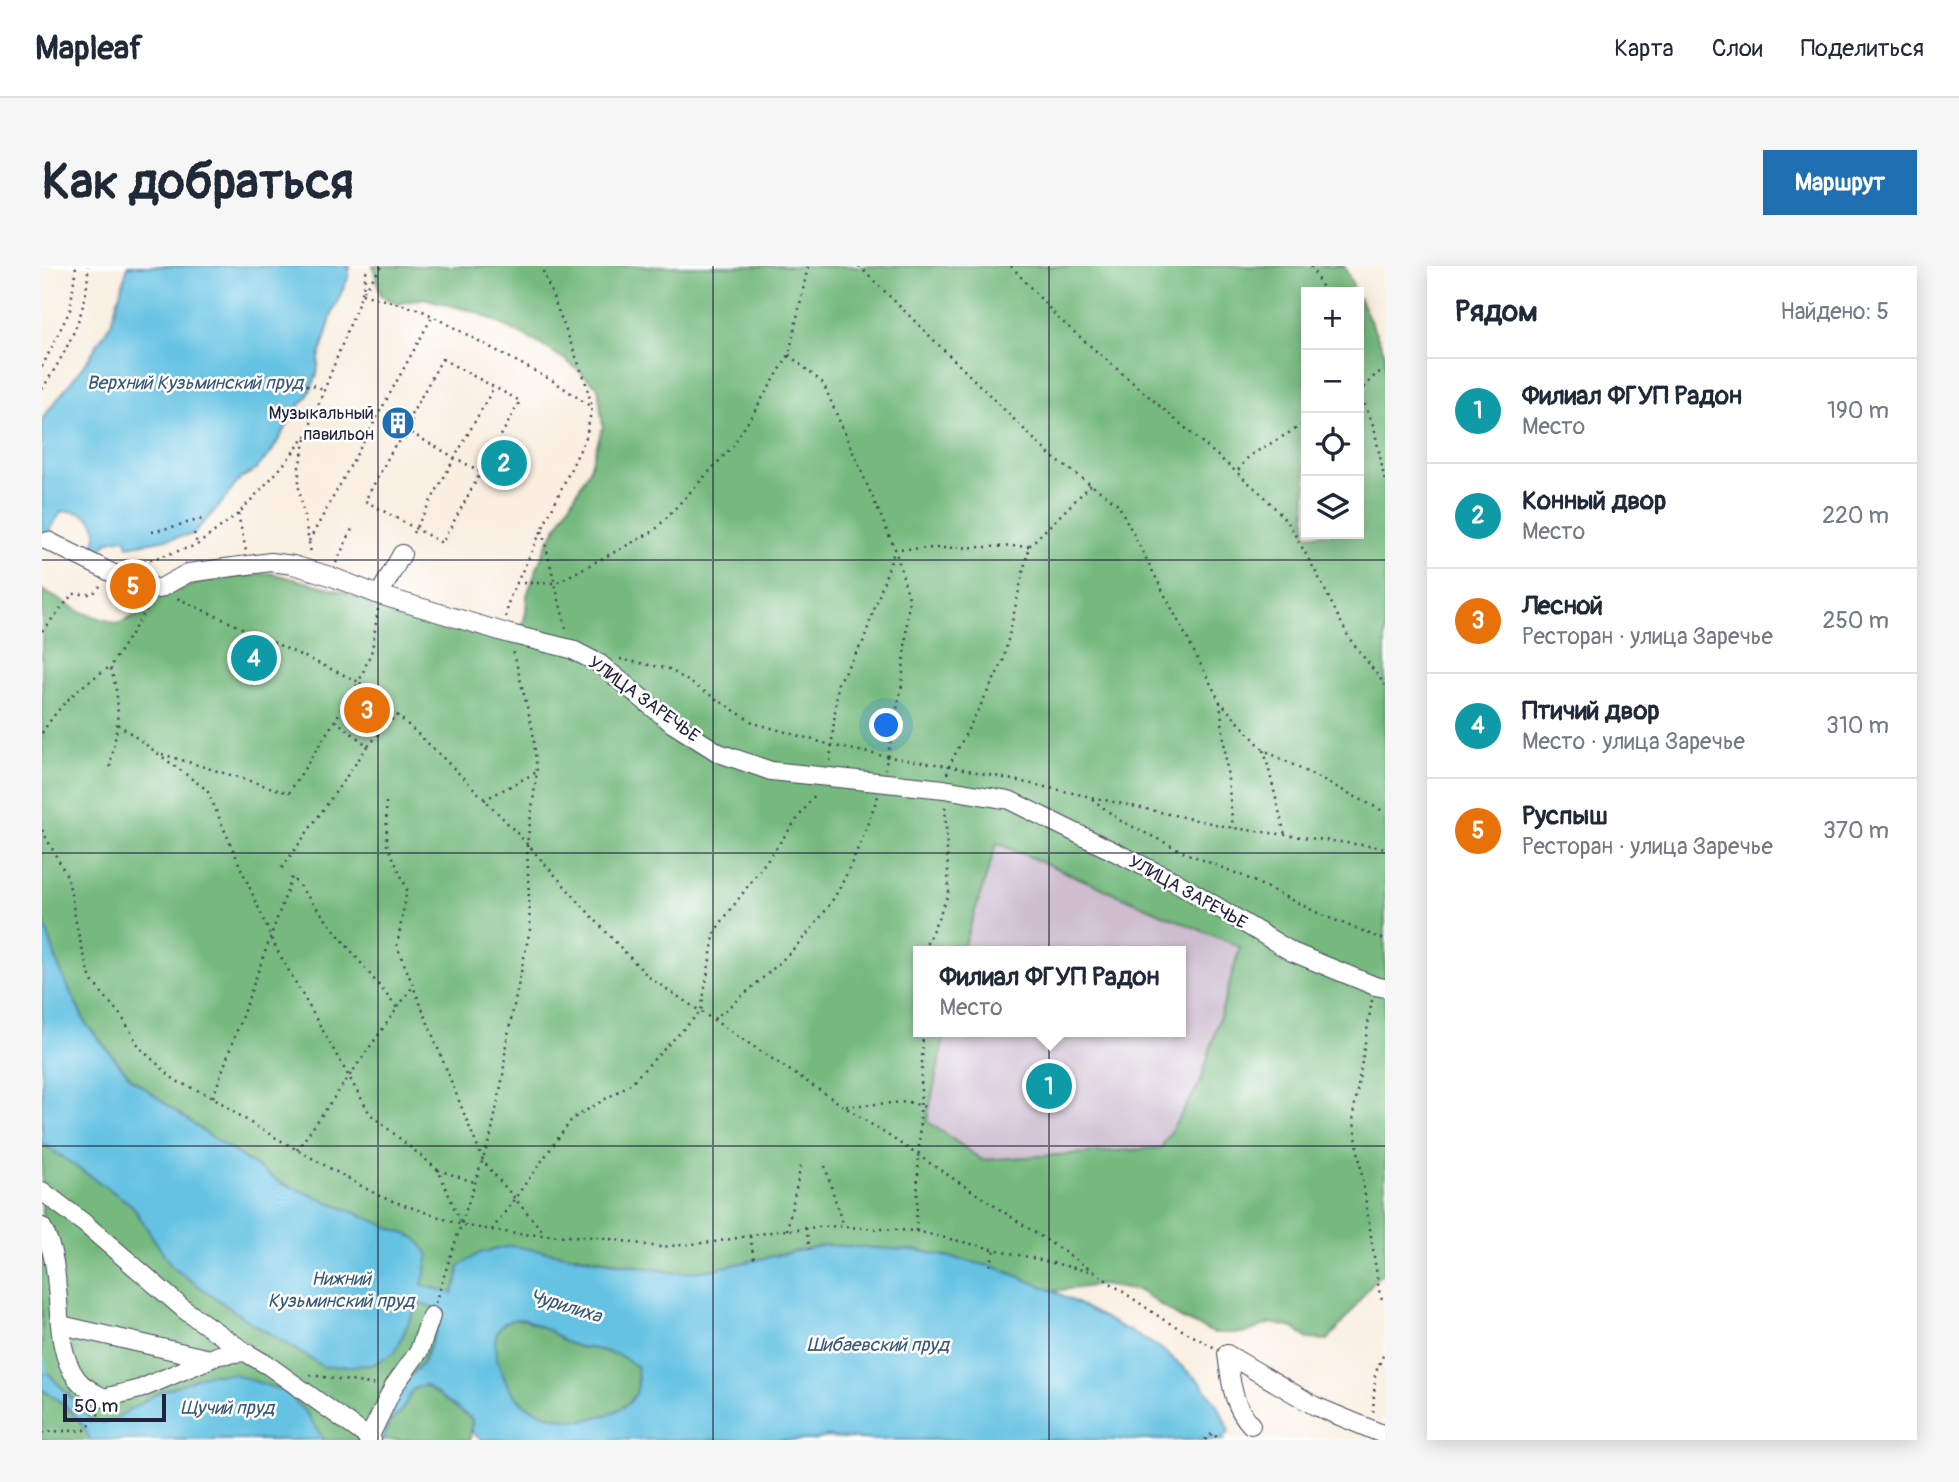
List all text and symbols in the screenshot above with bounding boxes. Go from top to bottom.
text: Mapleaf [35,28,143,69]
text: Карта [1614,34,1674,63]
text: Слои [1712,34,1763,63]
text: Поделиться [1801,34,1924,63]
button: Маршрут [1763,150,1917,215]
text: Как добраться [42,152,354,213]
map controls [1301,287,1364,539]
button: + [1301,287,1364,350]
text: Рядом [1455,293,1538,330]
text: Найдено: 5 [1780,297,1889,326]
button: − [1301,350,1364,413]
water label: Верхний Кузьминский пруд [87,371,305,395]
text: Филиал ФГУП Радон [1522,380,1742,412]
text: 1 [1474,396,1483,425]
text: 190 m [1827,396,1889,425]
place label: Музыкальный павильон [269,402,374,446]
building icon: Музыкальный павильон [379,404,417,442]
text: Место [1522,412,1585,441]
button: locate [1301,413,1364,476]
pin: 2 [481,437,527,489]
button: layers [1301,476,1364,539]
text: Конный двор [1522,485,1666,517]
text: 2 [1472,501,1484,530]
text: 220 m [1822,501,1889,530]
text: Место [1522,517,1585,546]
pin: 5 [110,560,156,612]
text: Лесной [1522,590,1603,622]
text: 3 [1472,606,1484,635]
text: 250 m [1823,606,1889,635]
text: Ресторан · улица Заречье [1522,622,1773,651]
pin: 4 [231,632,277,684]
street label: УЛИЦА ЗАРЕЧЬЕ [583,651,704,748]
pin: 3 [344,684,390,736]
text: Птичий двор [1522,695,1660,727]
your location [869,708,903,742]
text: 4 [1471,711,1485,740]
text: 310 m [1826,711,1889,740]
text: Место · улица Заречье [1522,727,1745,756]
text: Руспыш [1522,800,1608,832]
text: 5 [1472,816,1484,845]
text: 370 m [1823,816,1889,845]
text: Ресторан · улица Заречье [1522,832,1773,861]
street label: УЛИЦА ЗАРЕЧЬЕ [1124,850,1251,935]
popup [913,946,1186,1037]
text: Филиал ФГУП Радон [940,961,1159,993]
text: Место [940,993,1003,1022]
pin: 1 [1026,1060,1072,1112]
water label: Нижний Кузьминский пруд [268,1267,416,1313]
water label: Чурилиха [527,1284,606,1329]
water label: Шибаевский пруд [807,1333,950,1357]
scale bar [63,1391,166,1423]
text: 50 m [74,1394,118,1418]
water label: Щучий пруд [180,1396,276,1420]

